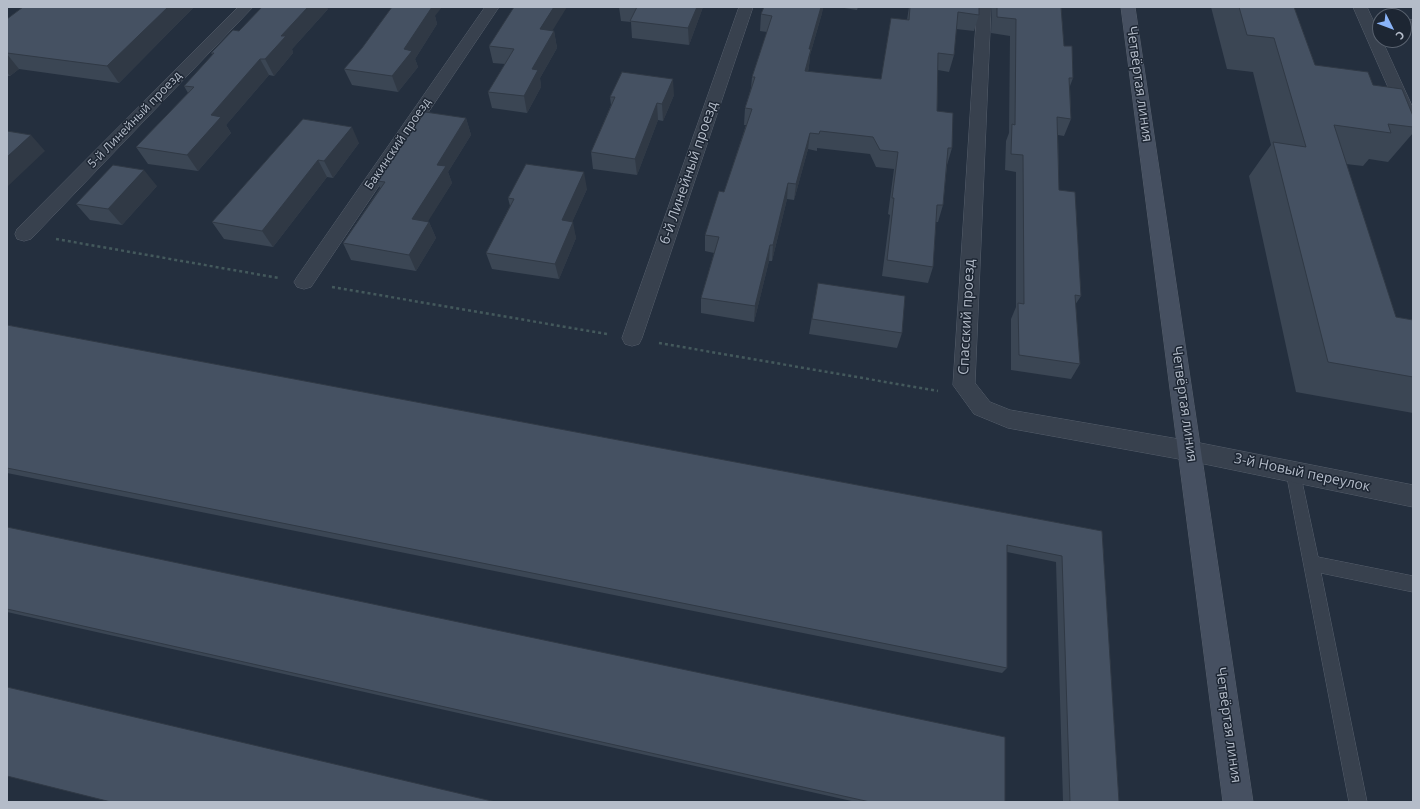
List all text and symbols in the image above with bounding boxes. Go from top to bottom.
north arrow [1372,8,1412,48]
street label: Четвёртая линия [1123,25,1155,143]
text: С [1393,28,1408,43]
street label: 5-й Линейный проезд [85,69,185,171]
street label: Бакинский проезд [362,96,434,192]
street label: 6-й Линейный проезд [657,99,721,247]
street label: Спасский проезд [956,259,978,375]
street label: Четвёртая линия [1168,345,1200,463]
street label: 3-й Новый переулок [1232,450,1372,496]
street label: Четвёртая линия [1212,666,1244,784]

